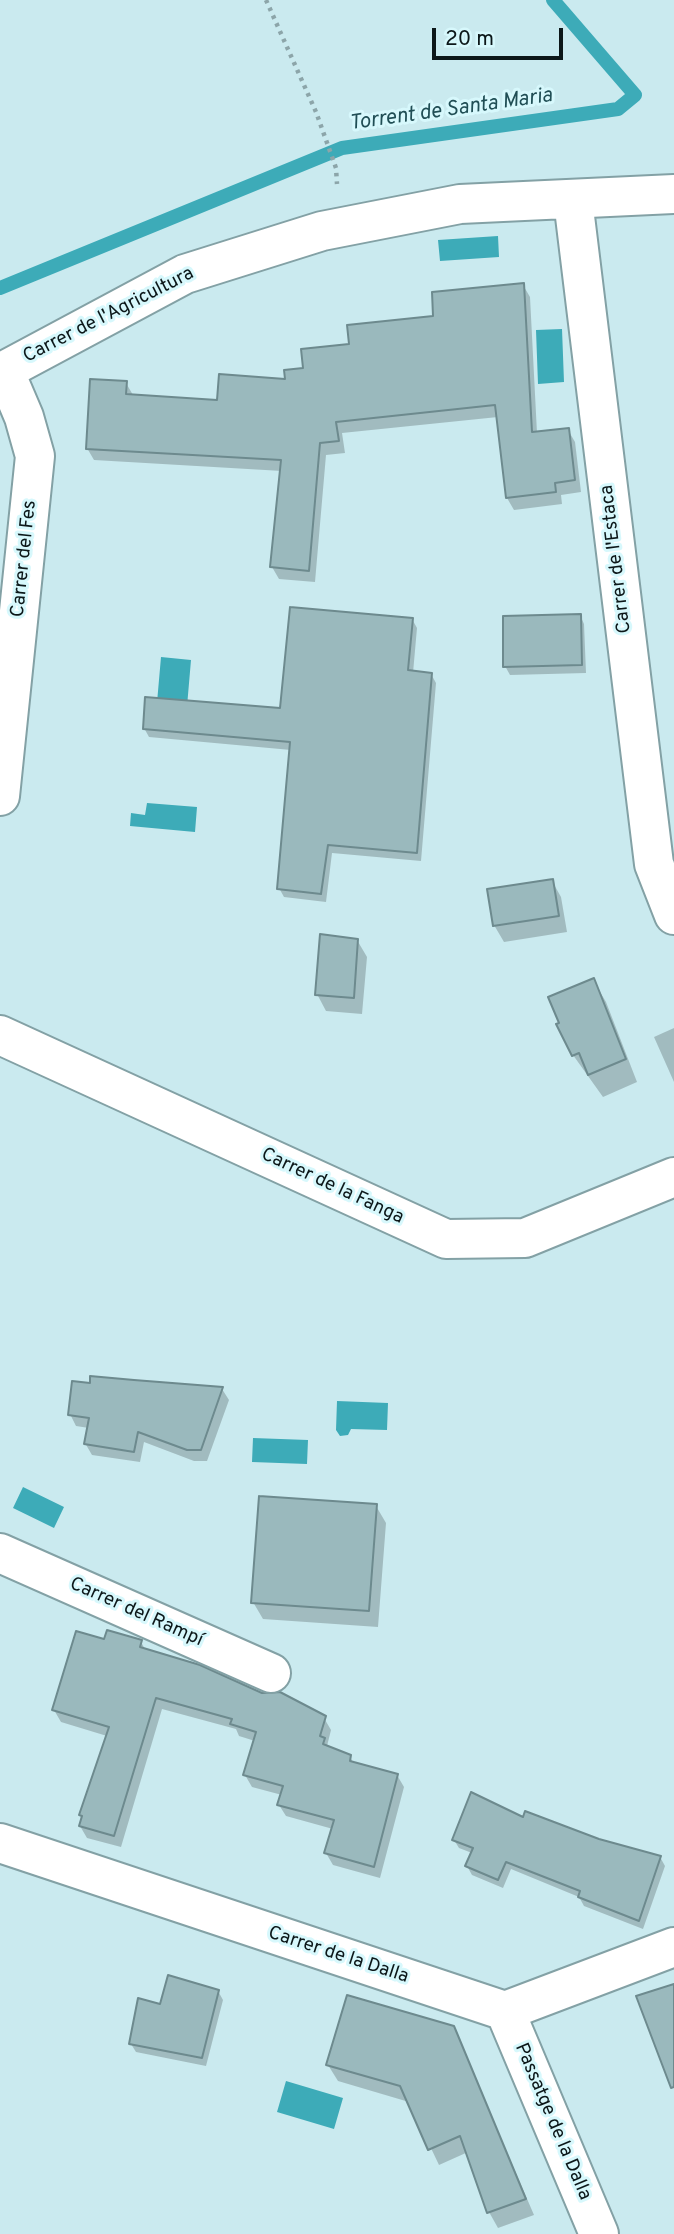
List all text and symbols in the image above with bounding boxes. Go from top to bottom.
scale bar [436,14,567,58]
text: 20 m [445,26,494,53]
water label: Torrent de Santa Maria [348,84,554,138]
street label: Carrer de l'Agricultura [20,263,198,369]
street label: Carrer de l'Estaca [597,483,637,635]
street label: Carrer del Fes [8,499,42,619]
street label: Carrer de la Fanga [257,1144,407,1230]
street label: Carrer del Rampí [66,1573,206,1653]
street label: Carrer de la Dalla [265,1923,411,1989]
street label: Passatge de la Dalla [509,2040,595,2204]

